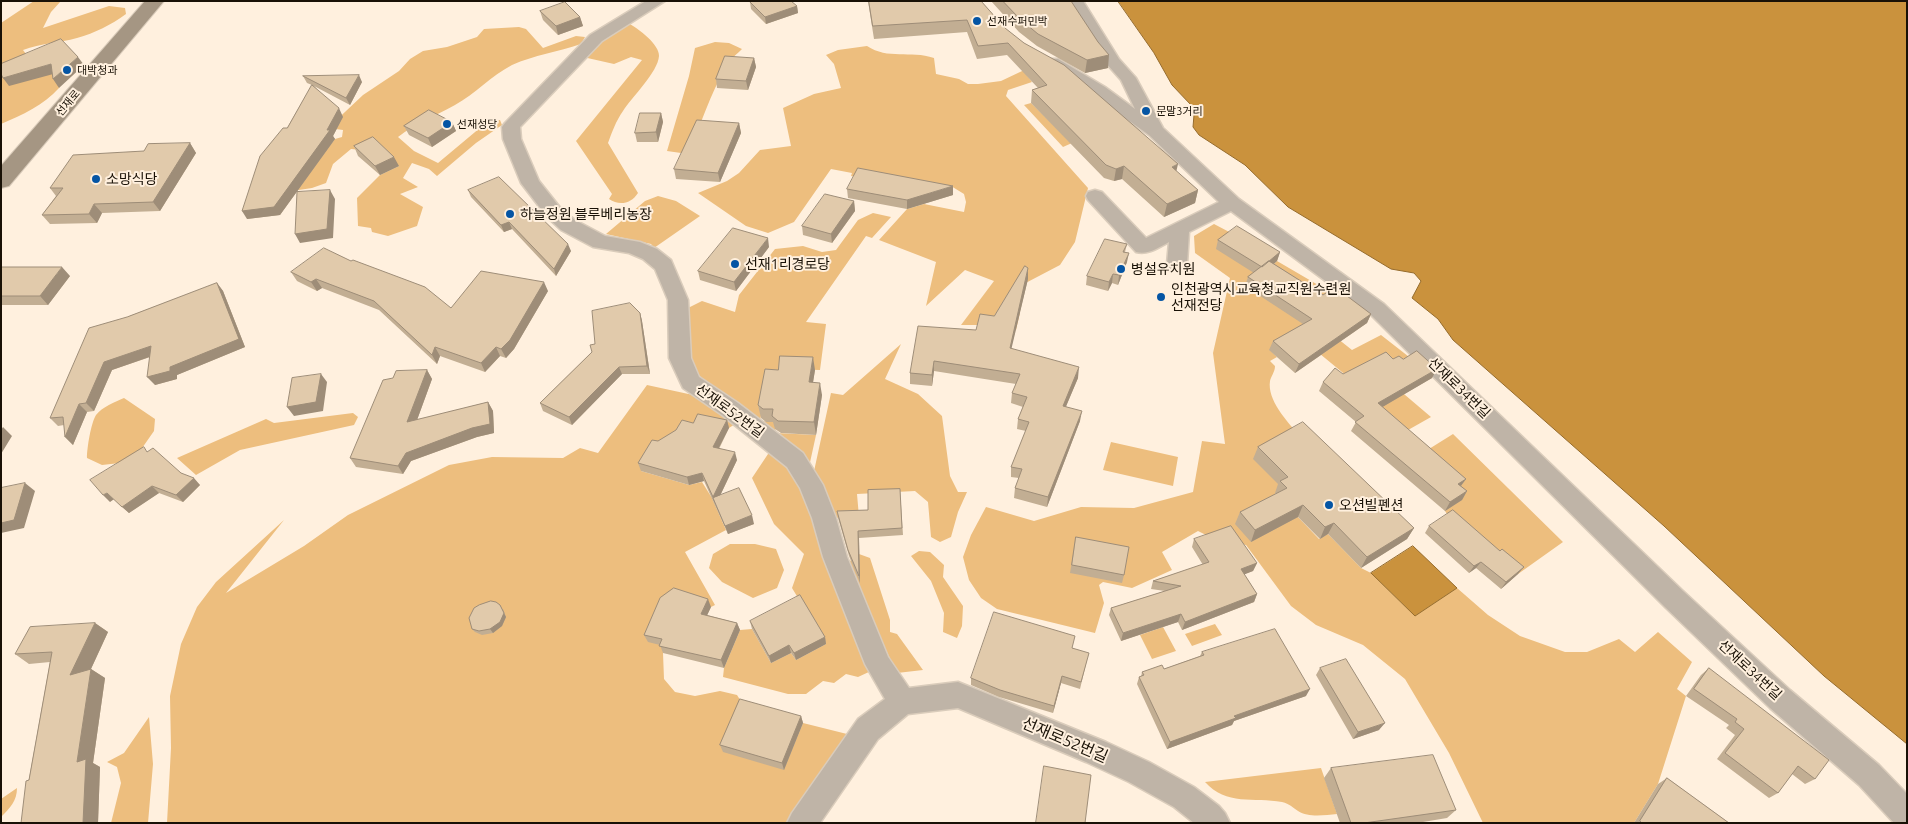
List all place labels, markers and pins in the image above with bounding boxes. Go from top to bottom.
place label: 선재수퍼민박 [987,14,1048,28]
marker: 선재수퍼민박 [971,15,983,27]
place label: 대박청과 [77,63,117,77]
marker: 대박청과 [61,64,73,76]
place label: 문말3거리 [1156,104,1203,118]
marker: 문말3거리 [1140,105,1152,117]
place label: 선재성당 [457,117,497,131]
marker: 선재성당 [441,118,453,130]
place label: 소망식당 [106,171,158,187]
marker: 소망식당 [90,173,102,185]
place label: 하늘정원 블루베리농장 [520,206,652,222]
marker: 하늘정원 블루베리농장 [504,208,516,220]
place label: 선재1리경로당 [745,256,830,272]
marker: 선재1리경로당 [729,258,741,270]
place label: 병설유치원 [1131,261,1195,277]
marker: 병설유치원 [1115,263,1127,275]
place label: 인천광역시교육청교직원수련원 선재전당 [1171,281,1351,314]
marker: 인천광역시교육청교직원수련원 선재전당 [1155,291,1167,303]
place label: 오션빌펜션 [1339,497,1403,513]
marker: 오션빌펜션 [1323,499,1335,511]

